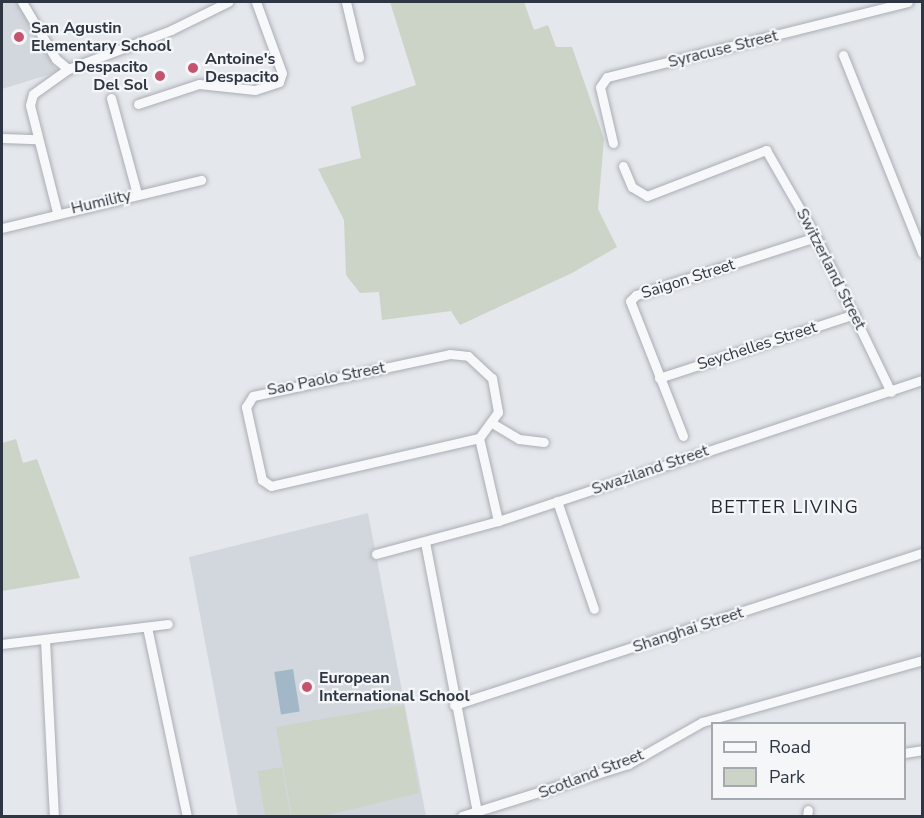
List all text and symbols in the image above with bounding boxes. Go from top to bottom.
place label: San Agustin Elementary School [31,18,171,56]
street label: Syracuse Street [666,26,780,72]
marker: San Agustin Elementary School [12,30,26,44]
place label: Antoine's Despacito [205,49,279,87]
place label: Despacito Del Sol [74,57,148,95]
marker: Antoine's Despacito [186,61,200,75]
marker: Despacito Del Sol [153,69,167,83]
street label: Humility [69,186,133,218]
street label: Switzerland Street [792,205,870,333]
street label: Saigon Street [639,255,737,303]
street label: Seychelles Street [695,318,819,374]
street label: Sao Paolo Street [265,358,387,400]
street label: Swaziland Street [589,441,711,499]
district label: BETTER LIVING [711,496,859,518]
street label: Shanghai Street [630,603,746,657]
place label: European International School [319,668,469,706]
marker: European International School [300,680,314,694]
legend [711,722,906,800]
text: Road [769,735,811,759]
street label: Scotland Street [536,745,646,803]
text: Park [769,765,805,789]

